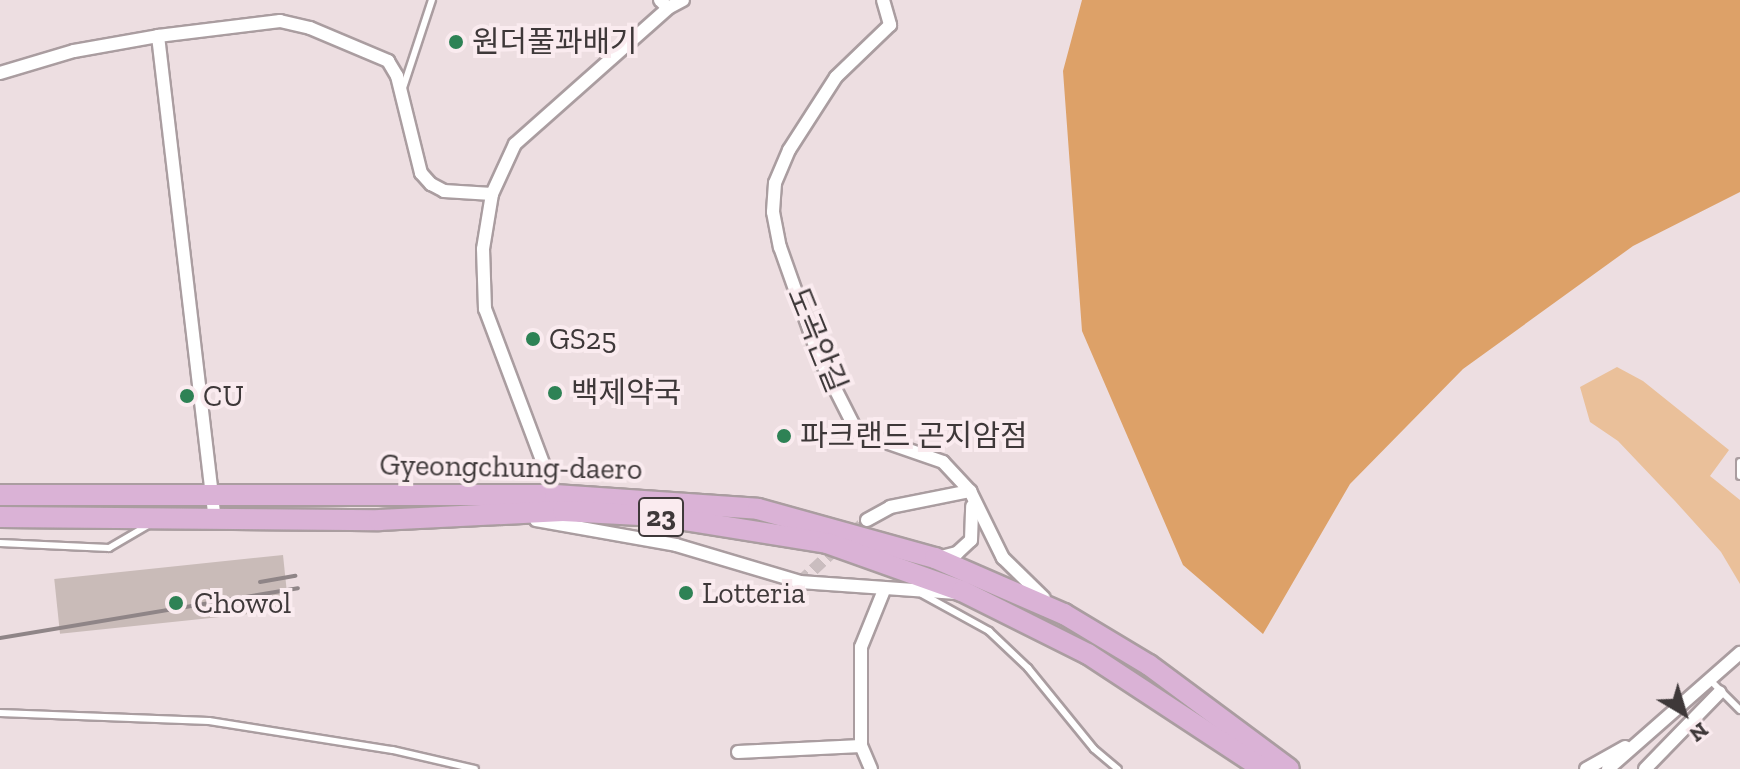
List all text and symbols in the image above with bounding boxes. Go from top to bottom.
place label: 원더풀꽈배기 [472,24,638,60]
marker: 원더풀꽈배기 [447,33,465,51]
street label: 도곡안길 [780,282,854,398]
place label: GS25 [549,321,617,357]
marker: GS25 [524,330,542,348]
place label: 백제약국 [571,375,681,411]
place label: CU [203,378,244,414]
marker: 백제약국 [546,384,564,402]
marker: CU [178,387,196,405]
place label: 파크랜드 곤지암점 [800,418,1028,454]
marker: 파크랜드 곤지암점 [775,427,793,445]
street label: Gyeongchung-daero [379,447,643,487]
road number: 23 [637,493,685,541]
place label: Lotteria [702,575,806,611]
marker: Lotteria [677,584,695,602]
place label: Chowol [194,585,291,621]
marker: Chowol [165,592,187,614]
north arrow [1644,673,1724,753]
text: N [1684,717,1714,748]

